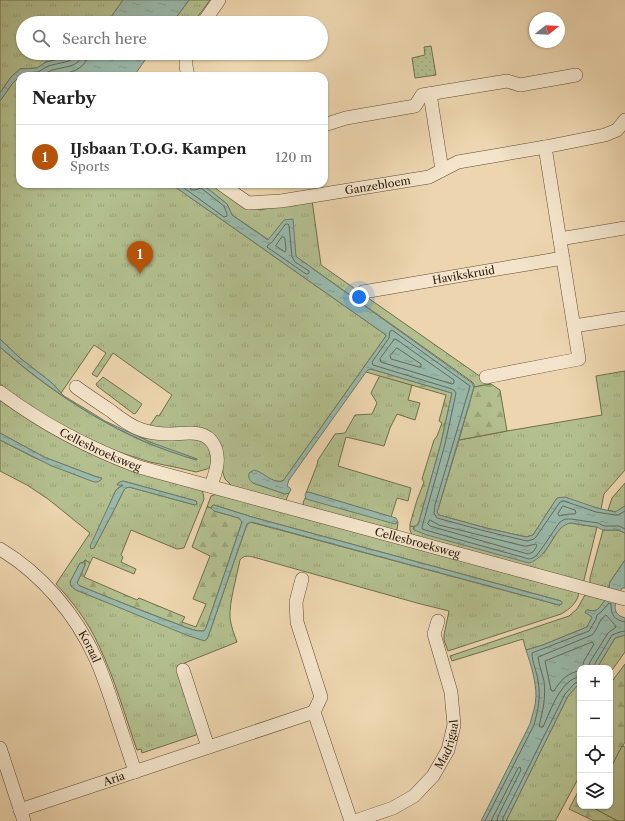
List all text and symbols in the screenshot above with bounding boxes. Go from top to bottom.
north arrow [529,12,565,48]
search box [16,16,328,60]
icon: search [30,27,52,49]
text: Search here [62,29,147,48]
text: Nearby [32,88,96,108]
text: IJsbaan T.O.G. Kampen [70,139,246,158]
text: 1 [42,149,48,165]
text: 120 m [275,149,312,165]
text: Sports [70,158,109,174]
street label: Ganzebloem [344,173,412,198]
pin: 1 [127,241,153,274]
street label: Havikskruid [431,263,496,287]
your location [349,287,369,307]
street label: Cellesbroeksweg [57,425,143,474]
street label: Cellesbroeksweg [373,524,462,561]
street label: Koraal [75,628,104,665]
map controls [577,665,613,809]
button: + [577,665,613,701]
button: − [577,701,613,737]
street label: Madrigaal [431,718,461,772]
button: locate [577,737,613,773]
street label: Aria [100,769,127,789]
button: layers [577,773,613,809]

